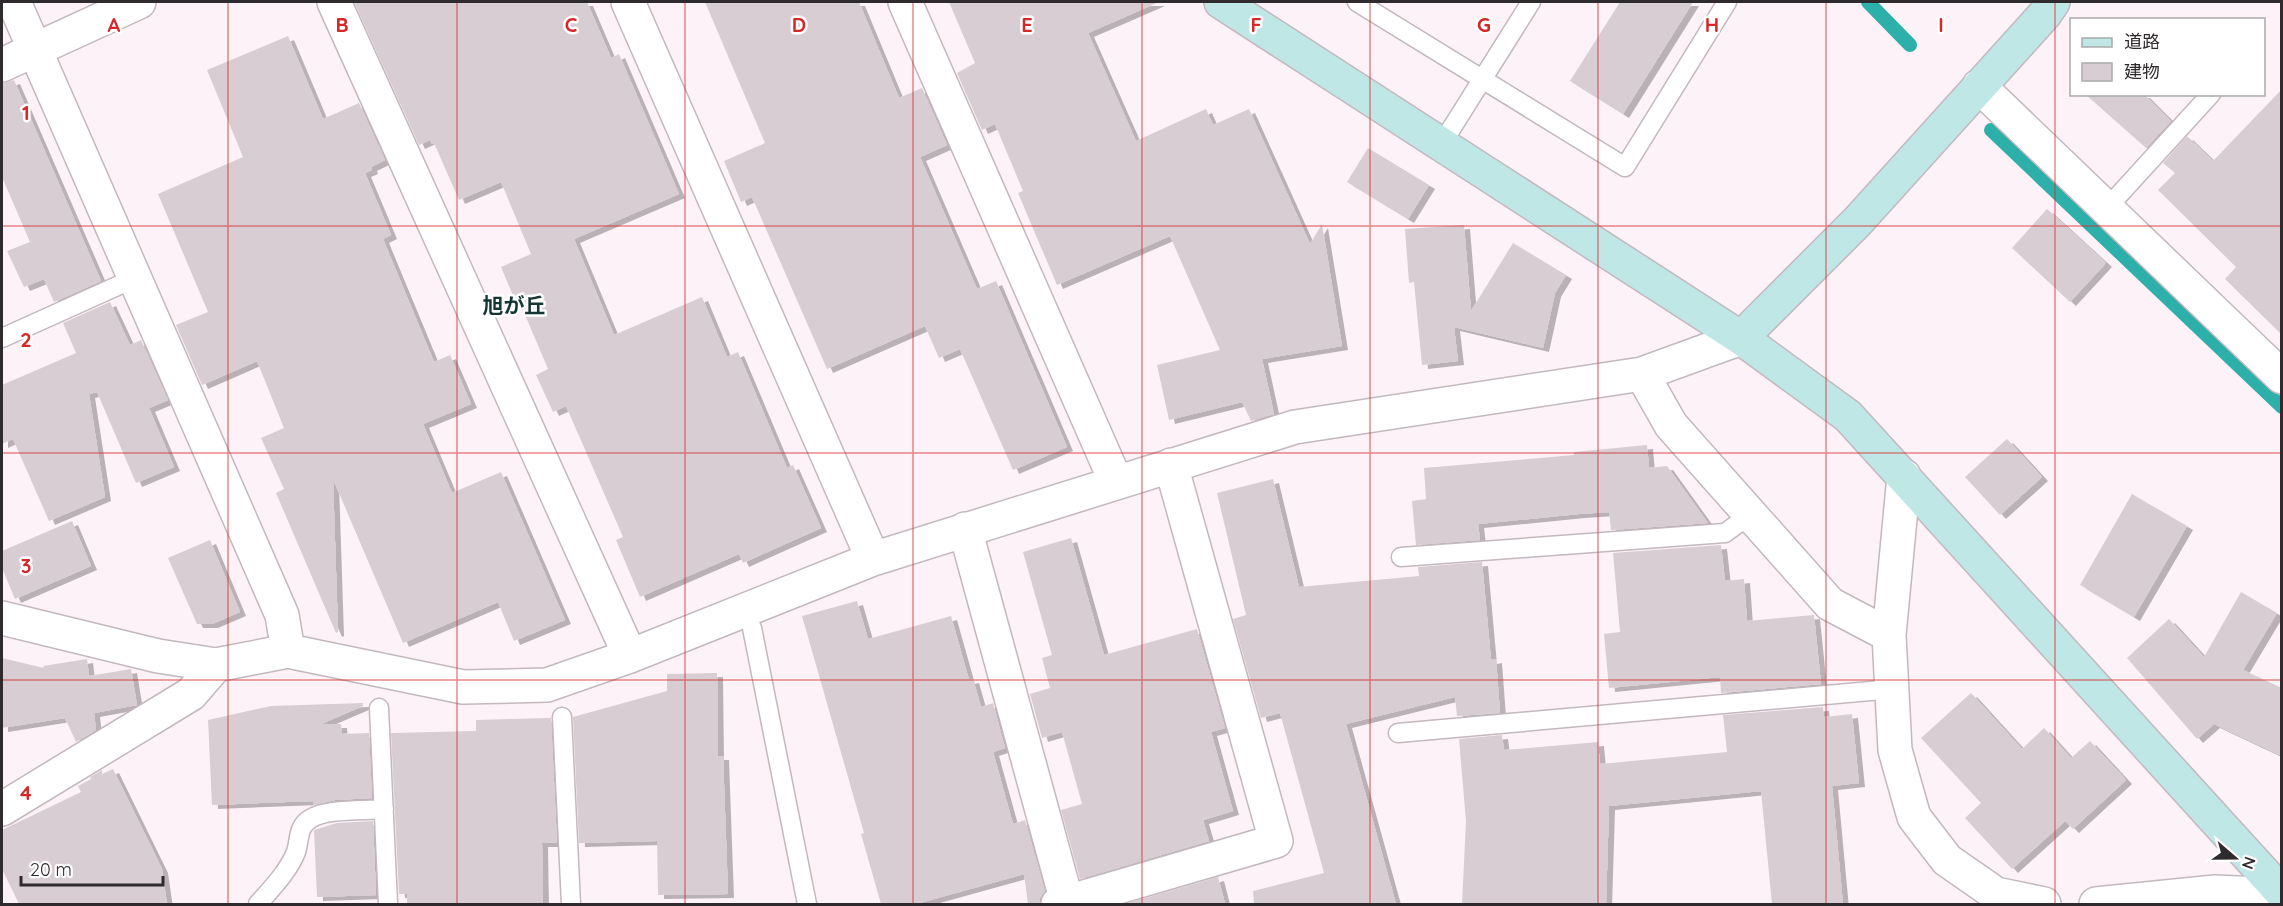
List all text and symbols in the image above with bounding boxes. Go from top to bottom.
text: A [108,12,121,37]
text: B [335,12,349,37]
text: C [565,12,578,37]
text: D [792,12,806,37]
text: E [1021,12,1033,37]
text: F [1250,12,1262,37]
text: G [1477,12,1491,37]
text: H [1705,12,1719,37]
text: I [1938,12,1944,37]
legend [2070,18,2265,96]
text: 道路 [2124,30,2160,53]
text: 建物 [2124,60,2160,83]
text: 1 [22,100,30,125]
district label: 旭が丘 [483,292,546,318]
text: 2 [20,327,32,352]
text: 3 [21,553,31,578]
text: 4 [20,780,32,805]
north arrow [2205,828,2265,888]
scale bar [21,849,164,887]
text: N [2238,854,2261,872]
text: 20 m [30,858,72,881]

